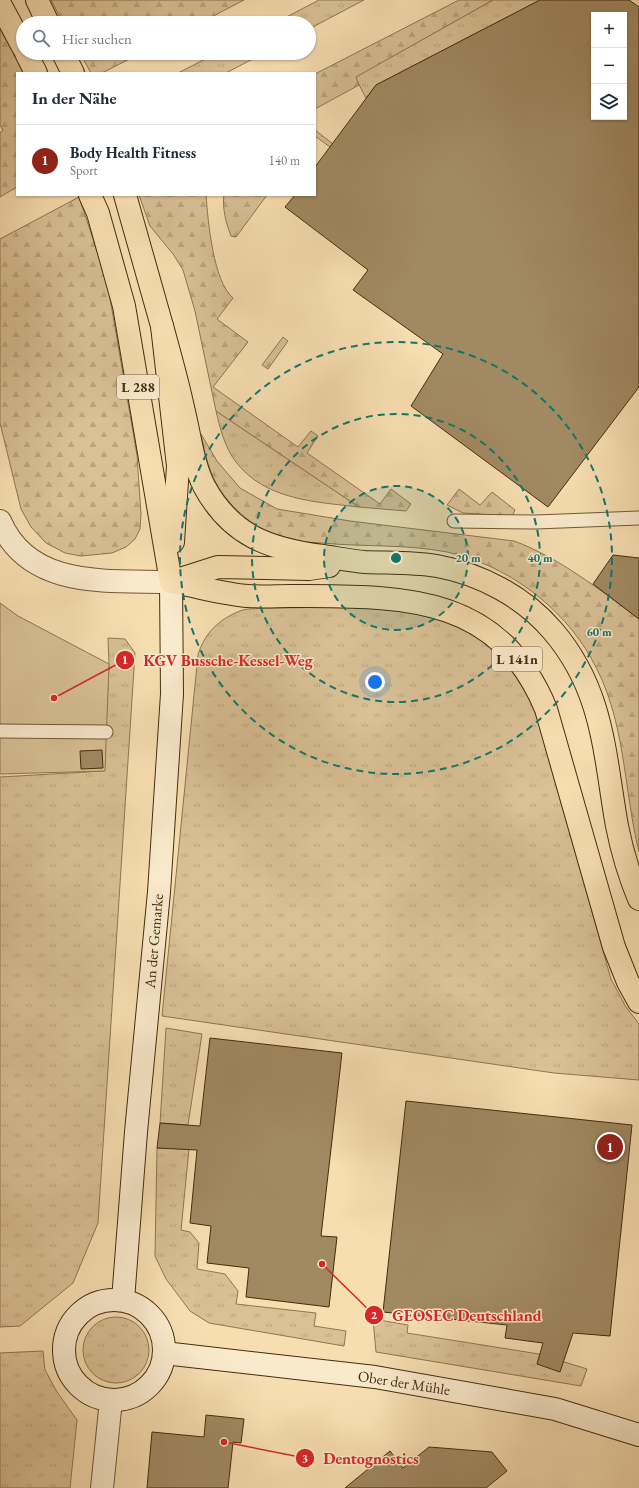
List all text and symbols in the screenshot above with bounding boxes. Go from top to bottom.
map controls [591,12,627,120]
button: + [591,12,627,48]
search box [16,16,316,60]
icon: search [30,27,52,49]
text: Hier suchen [62,29,132,48]
button: − [591,48,627,84]
button: layers [591,84,627,120]
text: In der Nähe [32,87,117,109]
text: Body Health Fitness [70,143,196,162]
text: 1 [42,152,48,169]
text: 140 m [269,152,300,169]
text: Sport [70,162,98,179]
road number: L 288 [117,375,159,399]
text: 20 m [455,550,481,566]
text: 40 m [527,550,553,566]
centre of rings [389,551,403,565]
text: 60 m [586,624,612,640]
callout: KGV Bussche-Kessel-Weg [115,646,320,674]
road number: L 141n [492,647,542,671]
text: KGV Bussche-Kessel-Weg [143,650,314,671]
text: 1 [122,652,128,668]
your location [365,672,385,692]
street label: An der Gemarke [140,893,167,990]
pin: 1 [597,1132,623,1162]
callout: GEOSEC Deutschland [364,1301,550,1329]
text: GEOSEC Deutschland [392,1305,542,1326]
text: 2 [371,1307,378,1323]
street label: Ober der Mühle [357,1366,452,1399]
callout: Dentognostics [295,1444,427,1472]
text: Dentognostics [323,1448,419,1469]
text: 3 [302,1450,308,1466]

